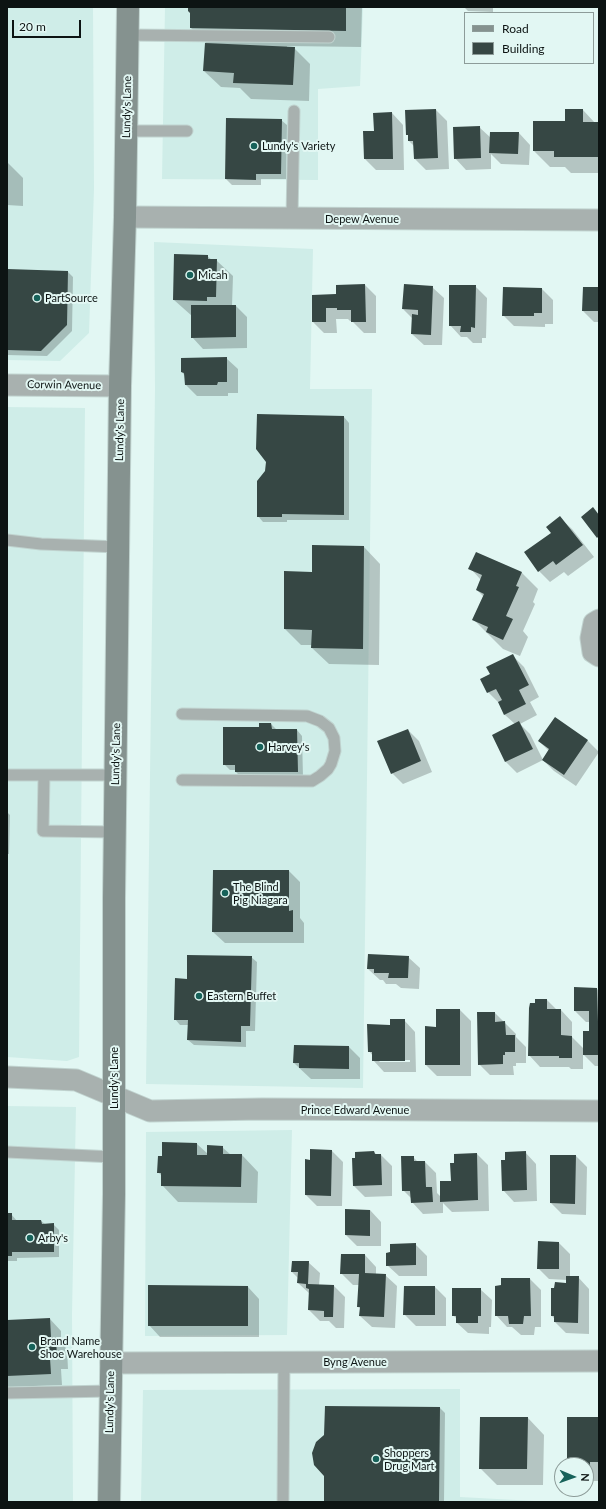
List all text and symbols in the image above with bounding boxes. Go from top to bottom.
scale bar [14,12,83,38]
legend [464,12,594,64]
text: 20 m [19,19,46,34]
text: Road [502,21,529,36]
text: Building [502,41,545,56]
street label: Lundy's Lane [120,76,134,138]
place label: Lundy's Variety [262,139,335,153]
marker: Lundy's Variety [249,141,259,151]
street label: Depew Avenue [325,212,399,226]
place label: Micah [198,268,228,282]
marker: Micah [185,270,195,280]
place label: PartSource [45,291,98,305]
marker: PartSource [32,293,42,303]
street label: Corwin Avenue [27,378,101,392]
street label: Lundy's Lane [113,399,127,461]
street label: Lundy's Lane [109,723,123,785]
place label: Harvey's [268,740,309,754]
marker: Harvey's [255,742,265,752]
place label: The Blind Pig Niagara [233,880,288,906]
marker: The Blind Pig Niagara [220,888,230,898]
place label: Eastern Buffet [207,989,276,1003]
marker: Eastern Buffet [194,991,204,1001]
street label: Lundy's Lane [107,1047,121,1109]
street label: Prince Edward Avenue [301,1103,409,1117]
place label: Arby's [38,1231,68,1245]
marker: Arby's [25,1233,35,1243]
place label: Brand Name Shoe Warehouse [40,1334,122,1360]
marker: Brand Name Shoe Warehouse [27,1342,37,1352]
street label: Byng Avenue [323,1355,387,1369]
street label: Lundy's Lane [103,1371,117,1433]
place label: Shoppers Drug Mart [384,1446,434,1472]
marker: Shoppers Drug Mart [371,1454,381,1464]
north arrow [554,1457,594,1497]
text: N [579,1473,592,1482]

